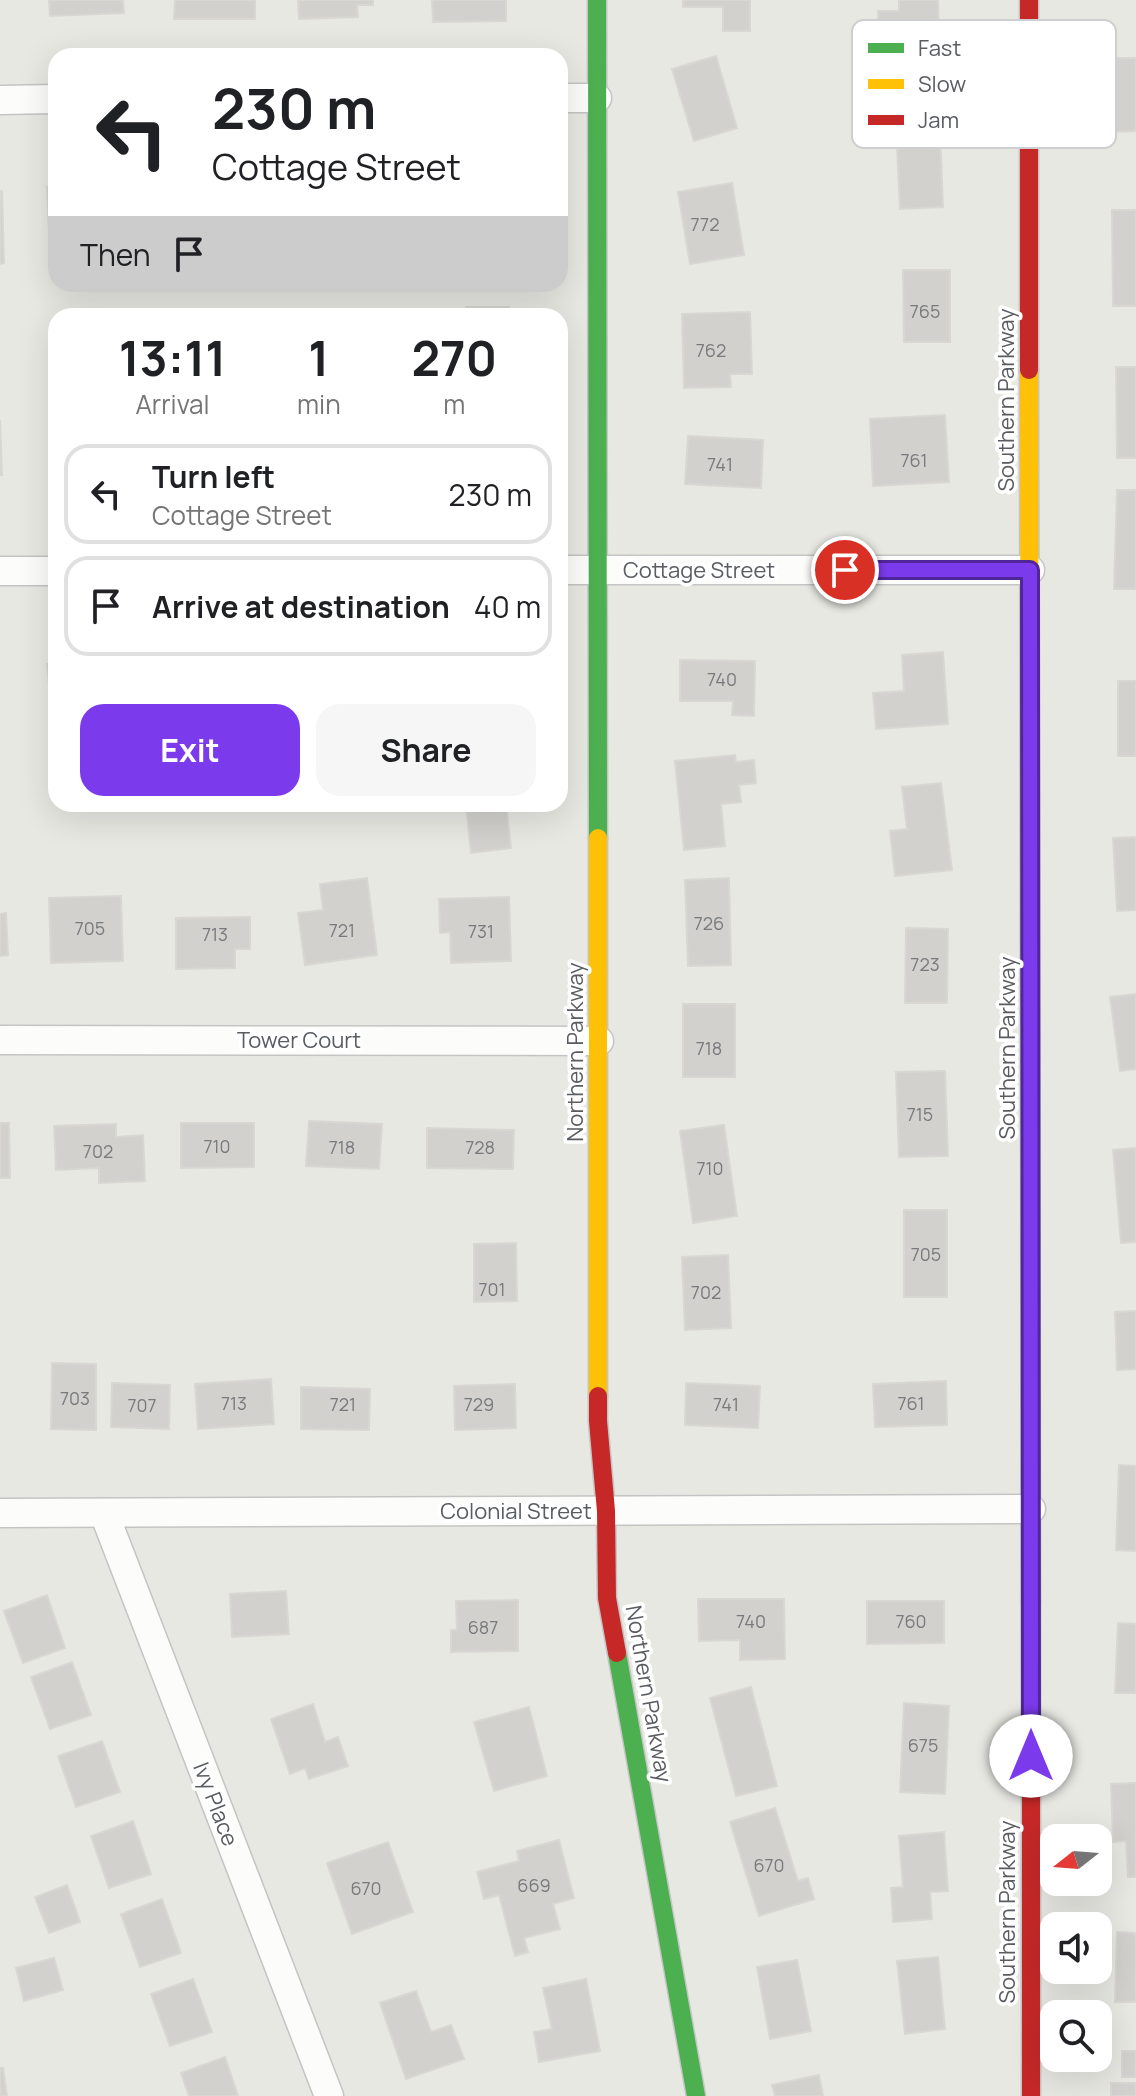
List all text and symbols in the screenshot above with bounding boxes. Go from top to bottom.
legend [852,20,1116,148]
text: Fast [918,33,961,63]
text: 230 m [212,69,376,146]
text: Slow [918,69,966,99]
icon: left [80,80,184,184]
text: Jam [918,105,959,135]
text: Cottage Street [212,142,461,191]
house number: 772 [691,212,719,236]
icon: arrive [167,232,211,276]
text: Then [80,234,151,275]
house number: 765 [910,299,940,323]
street label: Southern Parkway [991,308,1021,492]
text: 13:11 [119,325,226,390]
text: 1 [308,325,329,390]
text: 270 [411,325,497,390]
house number: 762 [696,338,726,362]
text: Arrival [135,386,210,422]
text: min [297,386,341,422]
text: m [443,386,465,422]
house number: 761 [901,448,927,472]
house number: 741 [707,452,733,476]
text: Turn left [152,456,275,497]
icon: left [84,472,128,516]
text: 230 m [449,474,532,515]
text: Cottage Street [152,497,332,533]
pin [811,536,879,604]
icon: arrive [823,548,867,592]
street label: Cottage Street [623,555,775,585]
icon: arrive [84,584,128,628]
text: Arrive at destination [152,586,450,627]
text: 40 m [474,586,541,627]
house number: 740 [707,667,737,691]
button: Exit [80,704,300,796]
button: Share [316,704,536,796]
house number: 726 [694,911,724,935]
house number: 705 [75,916,105,940]
house number: 721 [329,918,355,942]
house number: 731 [468,919,494,943]
house number: 713 [202,922,228,946]
house number: 723 [910,952,940,976]
street label: Southern Parkway [992,956,1022,1140]
street label: Northern Parkway [560,962,590,1142]
street label: Tower Court [237,1025,361,1055]
house number: 718 [696,1036,722,1060]
house number: 715 [907,1102,933,1126]
house number: 710 [203,1134,231,1158]
house number: 718 [329,1135,355,1159]
house number: 728 [465,1135,495,1159]
house number: 702 [83,1139,113,1163]
house number: 710 [696,1156,724,1180]
house number: 705 [911,1242,941,1266]
house number: 701 [478,1277,506,1301]
house number: 702 [691,1280,721,1304]
house number: 703 [60,1386,90,1410]
house number: 713 [221,1391,247,1415]
house number: 761 [898,1391,924,1415]
house number: 721 [330,1392,356,1416]
house number: 729 [464,1392,494,1416]
house number: 741 [713,1392,739,1416]
house number: 707 [127,1393,157,1417]
street label: Colonial Street [440,1496,592,1526]
street label: Northern Parkway [619,1603,679,1785]
house number: 740 [736,1609,766,1633]
house number: 760 [895,1609,927,1633]
house number: 687 [468,1615,498,1639]
position arrow [989,1714,1073,1798]
house number: 675 [908,1733,938,1757]
street label: Ivy Place [186,1758,246,1850]
street label: Southern Parkway [992,1820,1022,2004]
north arrow [1040,1824,1112,1896]
map controls [1040,1824,1112,2072]
house number: 670 [753,1853,785,1877]
house number: 669 [517,1873,551,1897]
house number: 670 [350,1876,382,1900]
button: sound [1040,1912,1112,1984]
button: search [1040,2000,1112,2072]

